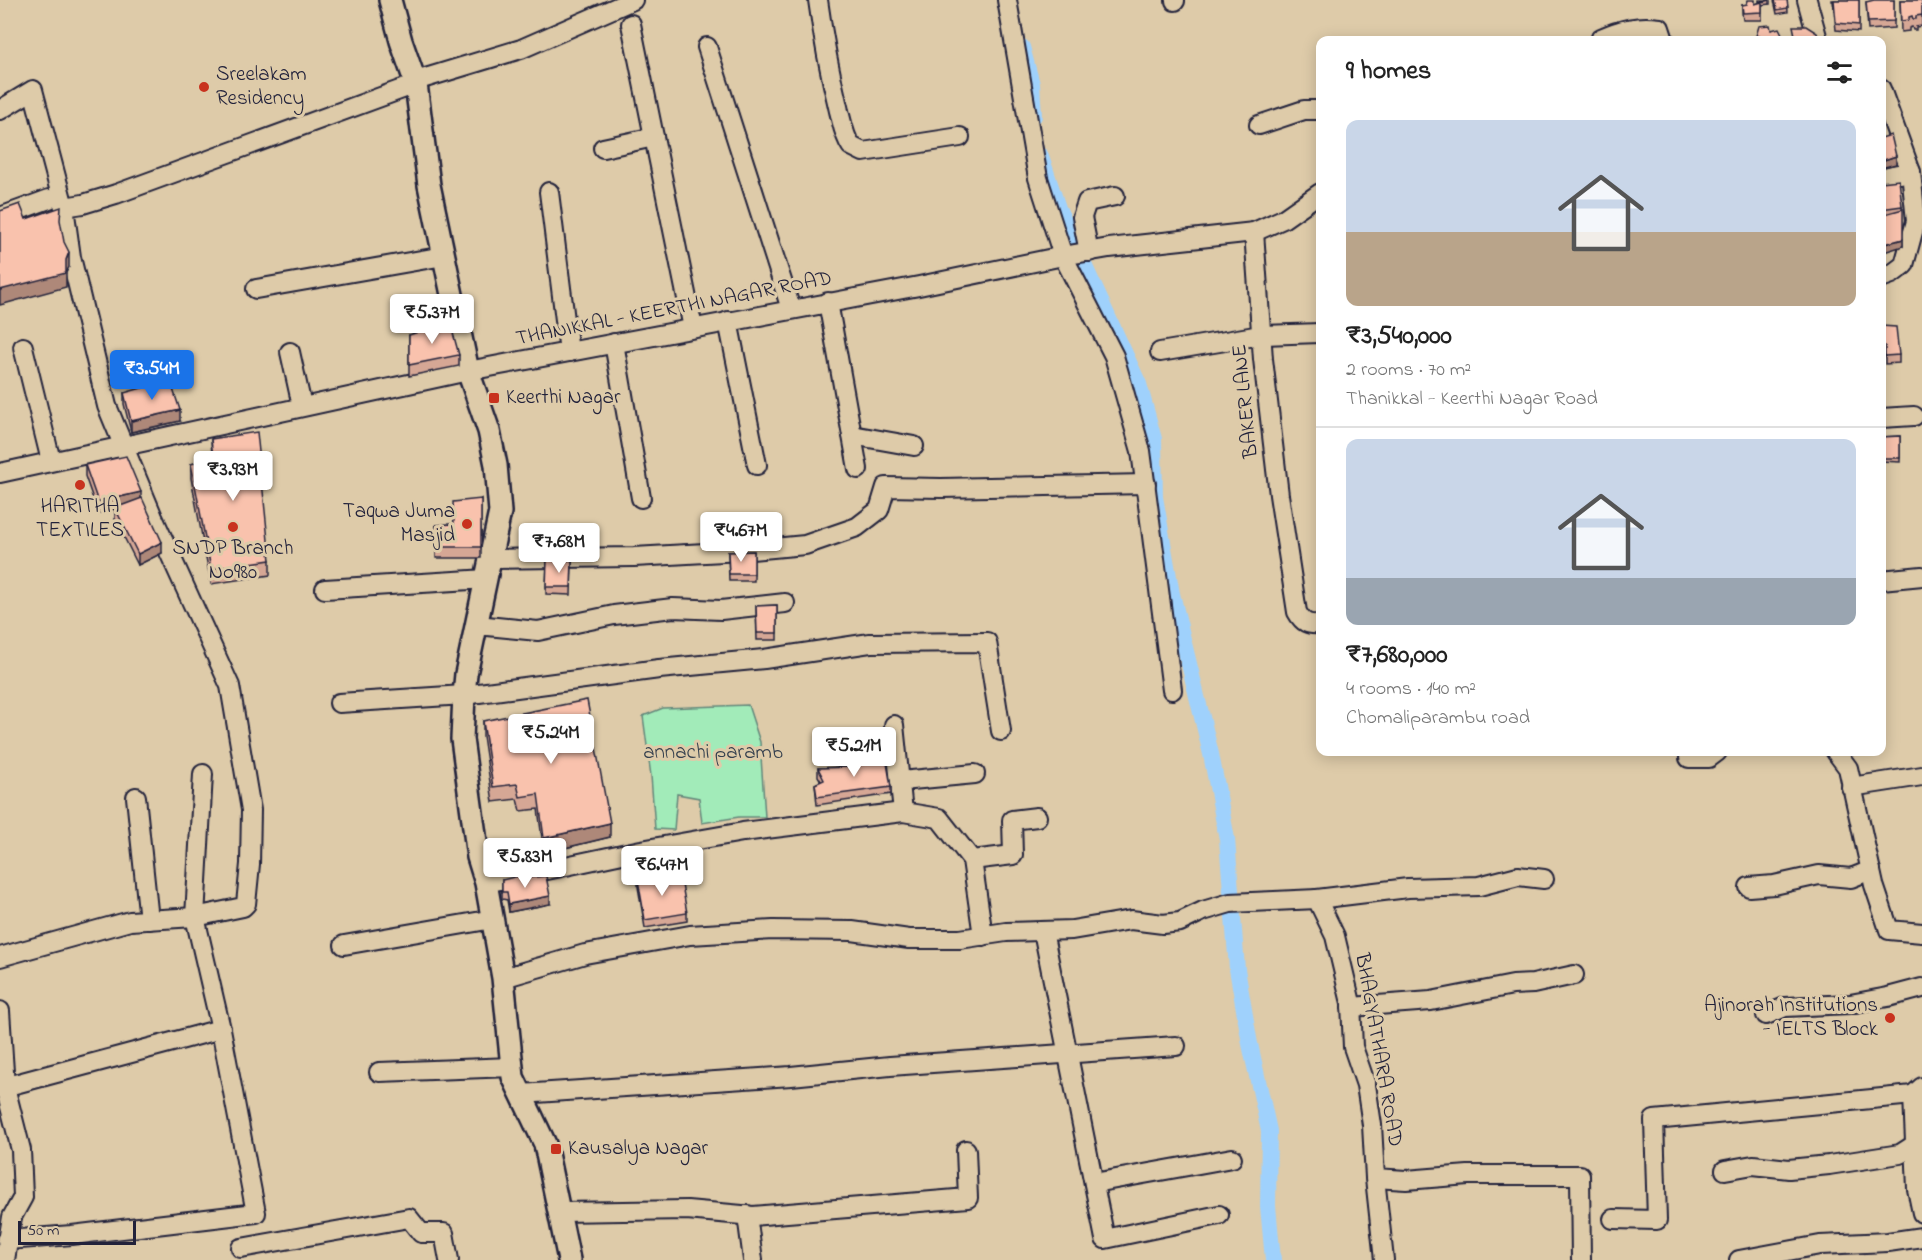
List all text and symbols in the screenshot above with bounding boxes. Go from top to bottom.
text: 9 homes [1346,53,1431,91]
icon: filters [1823,56,1856,89]
place label: Sreelakam Residency [216,60,307,116]
marker: Sreelakam Residency [197,80,211,94]
icon: home [1547,159,1655,267]
street label: THANIKKAL - KEERTHI NAGAR ROAD [513,264,835,354]
pin: ₹5.37M [383,294,481,345]
text: ₹5.37M [404,299,460,328]
text: ₹3,540,000 [1346,318,1452,356]
street label: BAKER LANE [1225,343,1267,460]
pin: ₹3.54M [103,350,201,401]
text: ₹3.54M [124,355,180,384]
text: 2 rooms · 70 m² [1346,356,1471,385]
place label: Keerthi Nagar [506,383,621,415]
text: Thanikkal - Keerthi Nagar Road [1346,385,1598,414]
marker: Keerthi Nagar [487,391,501,405]
pin: ₹3.93M [184,451,282,502]
text: ₹3.93M [208,456,258,485]
marker: HARITHA TEXTILES [73,478,87,492]
icon: home [1547,478,1655,586]
place label: HARITHA TEXTILES [36,492,124,546]
place label: Taqwa Juma Masjid [343,497,455,551]
pin: ₹4.67M [692,512,790,563]
marker: Taqwa Juma Masjid [460,517,474,531]
text: ₹4.67M [714,517,768,546]
marker: SNDP Branch No980 [226,520,240,534]
pin: ₹7.68M [510,523,608,574]
text: ₹7.68M [533,528,585,557]
place label: SNDP Branch No980 [173,534,293,588]
text: ₹7,680,000 [1346,637,1447,675]
text: 4 rooms · 140 m² [1346,675,1476,704]
text: Chomaliparambu road [1346,704,1530,733]
pin: ₹5.24M [502,714,600,765]
text: ₹5.24M [522,719,580,748]
pin: ₹5.21M [805,727,903,778]
text: ₹5.21M [826,732,882,761]
park label: annachi paramb [643,738,783,768]
pin: ₹5.83M [476,838,574,889]
text: ₹5.83M [497,843,553,872]
pin: ₹6.47M [613,846,711,897]
text: ₹6.47M [635,851,689,880]
street label: BHAGYATHARA ROAD [1346,950,1410,1149]
place label: Ajinorah Institutions - IELTS Block [1704,991,1879,1045]
marker: Ajinorah Institutions - IELTS Block [1883,1011,1897,1025]
place label: Kausalya Nagar [568,1134,709,1166]
marker: Kausalya Nagar [549,1142,563,1156]
scale bar [18,1218,136,1246]
text: 50 m [27,1219,59,1243]

